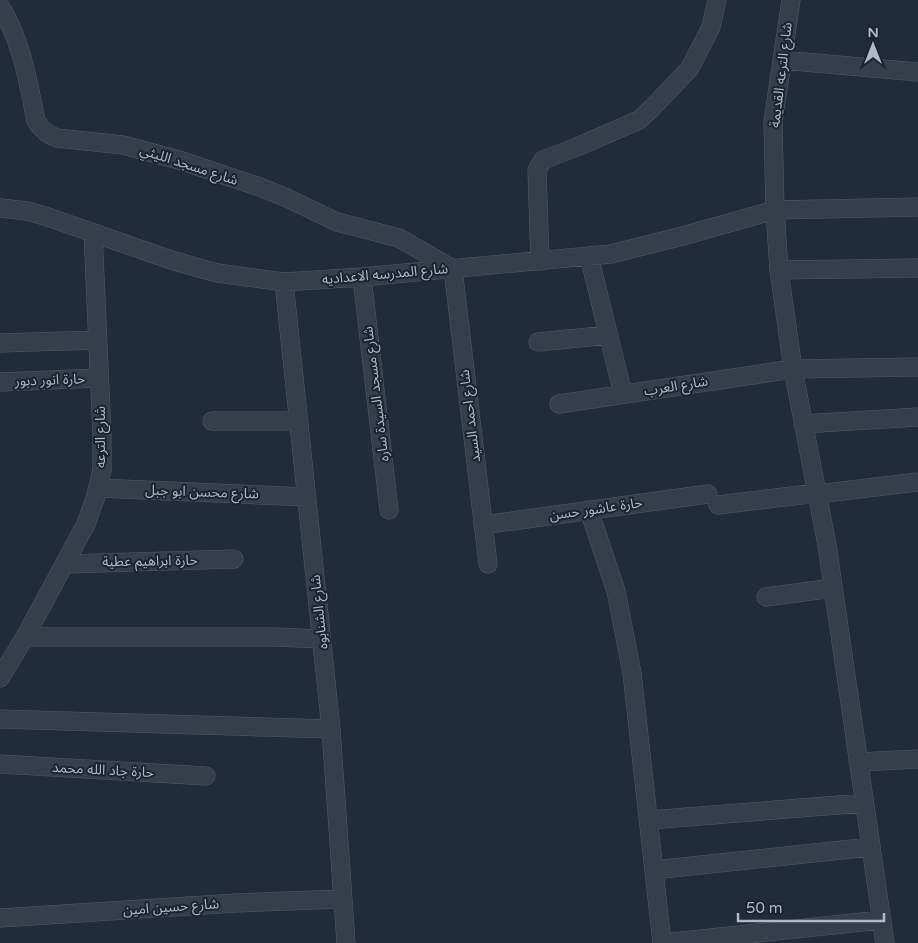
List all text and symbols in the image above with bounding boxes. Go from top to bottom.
north arrow [848,20,898,70]
street label: شارع الترعه القديمة [766,21,798,129]
text: N [867,24,879,41]
street label: شارع مسجد الليثي [137,141,240,191]
street label: شارع المدرسه الاعداديه [321,260,449,290]
street label: شارع مسجد السيدة ساره [359,325,395,463]
street label: شارع احمد السيد [456,368,486,463]
street label: حارة انور دبور [13,370,86,390]
street label: شارع العرب [643,373,710,401]
street label: شارع الترعه [92,406,111,468]
street label: شارع محسن ابو جبل [145,482,259,504]
street label: حارة عاشور حسن [548,494,644,524]
street label: حارة ابراهيم عطية [102,552,198,572]
street label: شارع الشنابوه [307,574,333,650]
street label: حارة جاد الله محمد [51,759,155,781]
scale bar [738,890,884,922]
street label: شارع حسين امين [122,895,220,921]
text: 50 m [746,899,783,917]

